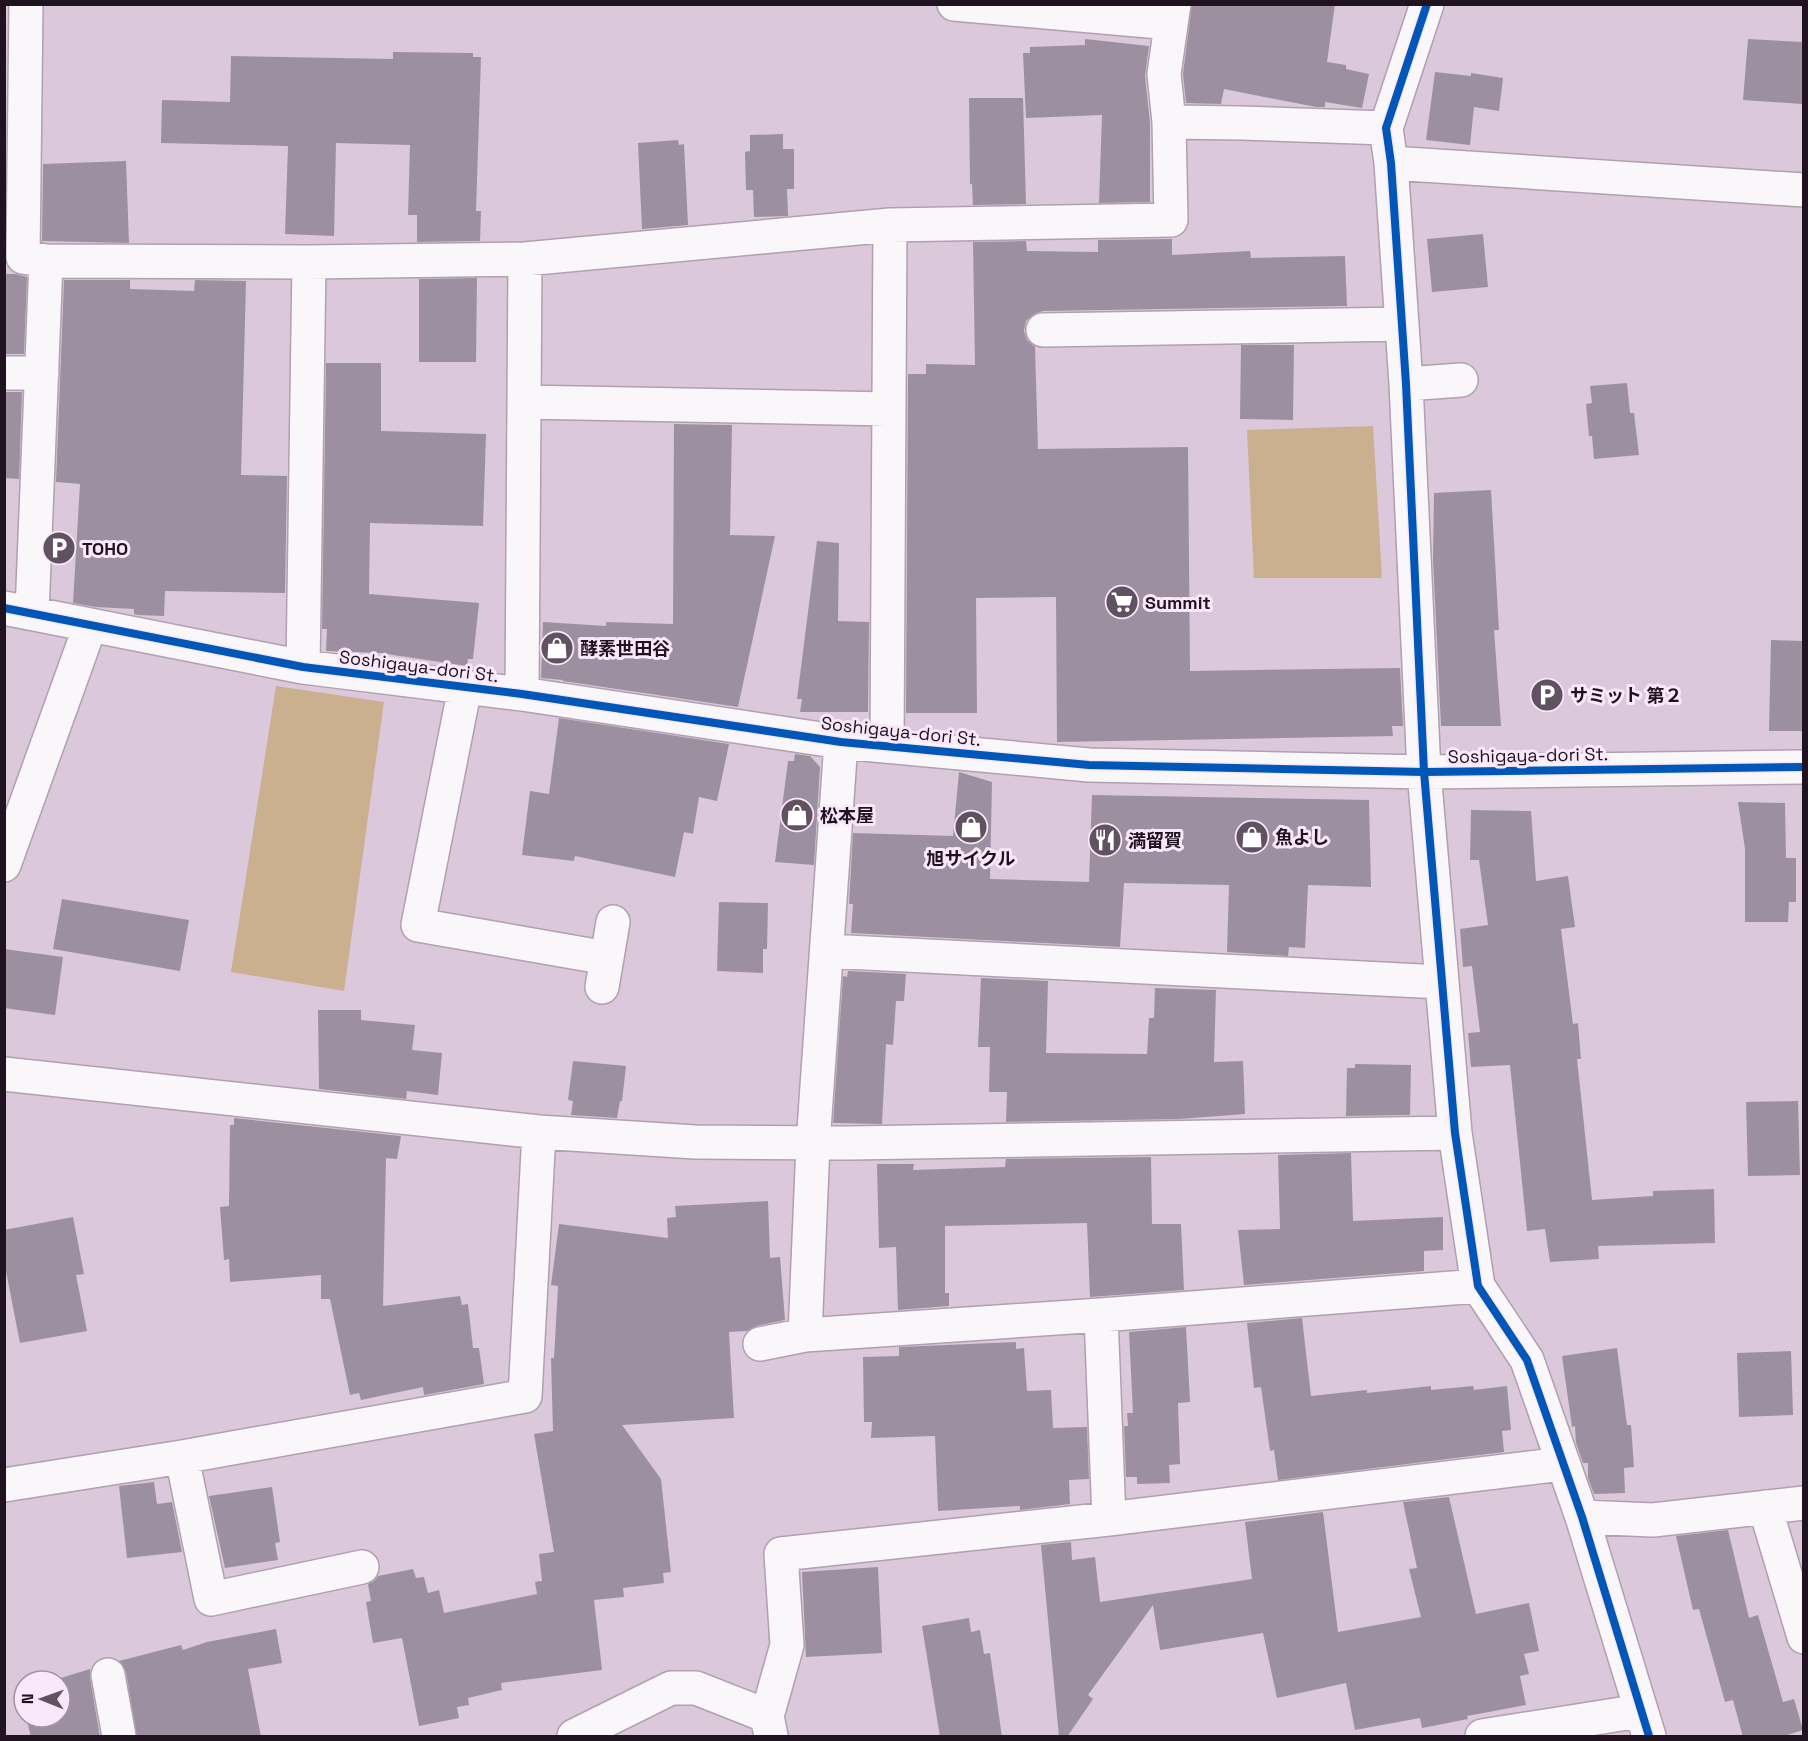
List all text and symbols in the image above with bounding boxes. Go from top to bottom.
parking icon: TOHO [41,530,77,566]
place label: TOHO [82,537,128,560]
supermarket icon: Summit [1104,584,1140,620]
place label: Summit [1145,591,1211,614]
shop icon: 酵素世田谷 [539,630,575,666]
place label: 酵素世田谷 [580,637,670,660]
street label: Soshigaya-dori St. [338,645,500,687]
parking icon: サミット 第２ [1529,677,1565,713]
place label: サミット 第２ [1570,684,1683,707]
street label: Soshigaya-dori St. [820,711,982,751]
street label: Soshigaya-dori St. [1448,742,1608,768]
shop icon: 松本屋 [779,797,815,833]
place label: 松本屋 [820,804,874,827]
shop icon: 旭サイクル [953,809,989,845]
shop icon: 魚よし [1234,819,1270,855]
restaurant icon: 満留賀 [1087,822,1123,858]
place label: 魚よし [1275,826,1329,849]
place label: 満留賀 [1128,829,1182,852]
place label: 旭サイクル [926,847,1016,870]
north arrow [12,1669,72,1729]
text: N [17,1693,38,1704]

